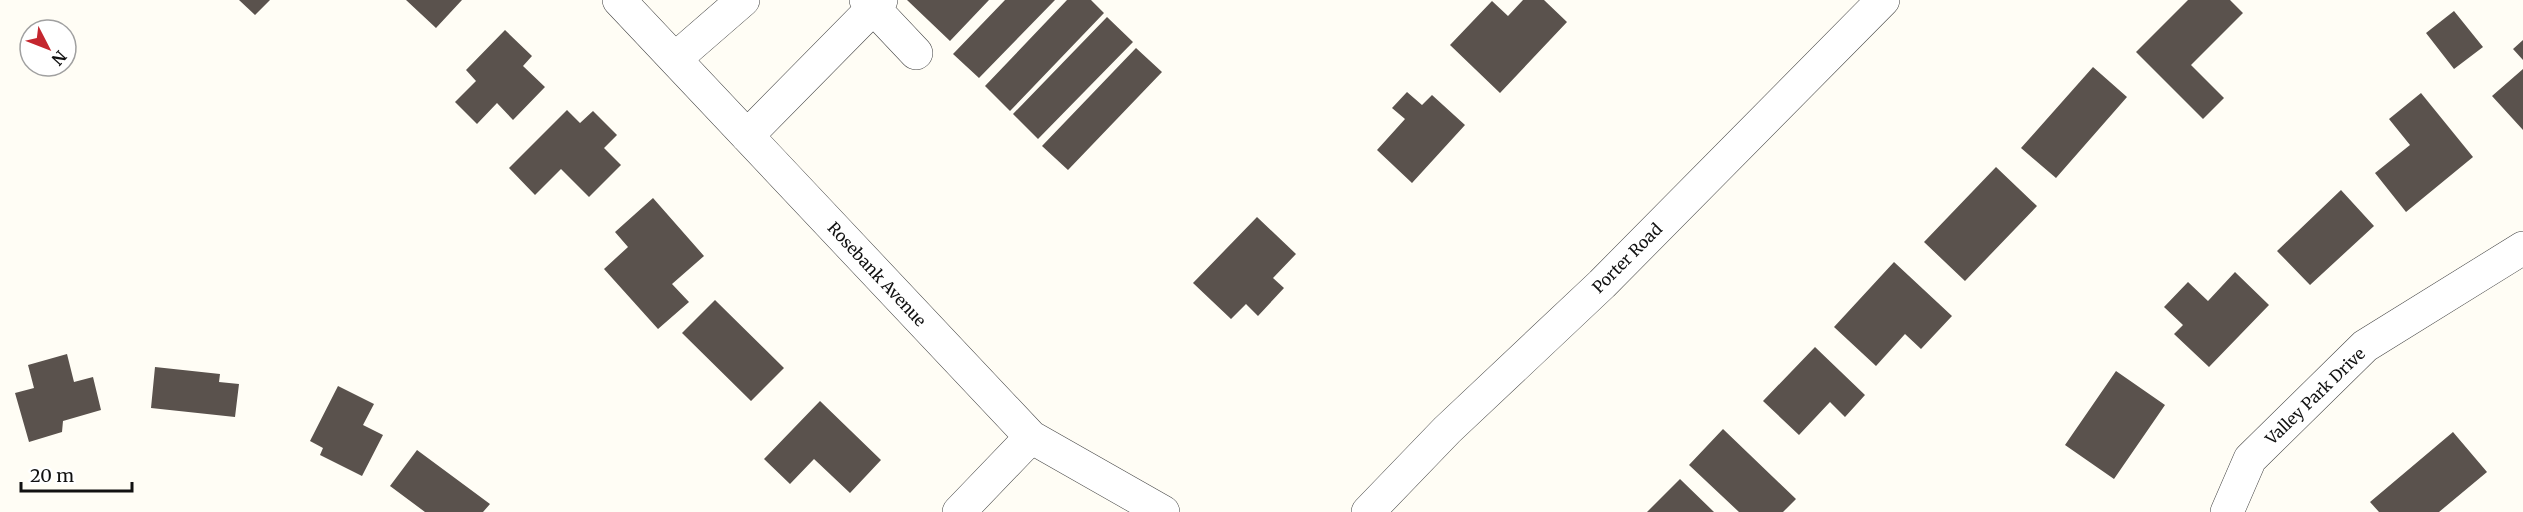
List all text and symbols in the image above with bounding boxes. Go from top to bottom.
north arrow [18,18,78,78]
text: N [47,47,71,70]
street label: Rosebank Avenue [823,218,931,330]
street label: Porter Road [1588,219,1666,297]
street label: Valley Park Drive [2260,343,2369,449]
scale bar [21,455,132,493]
text: 20 m [30,464,74,487]

